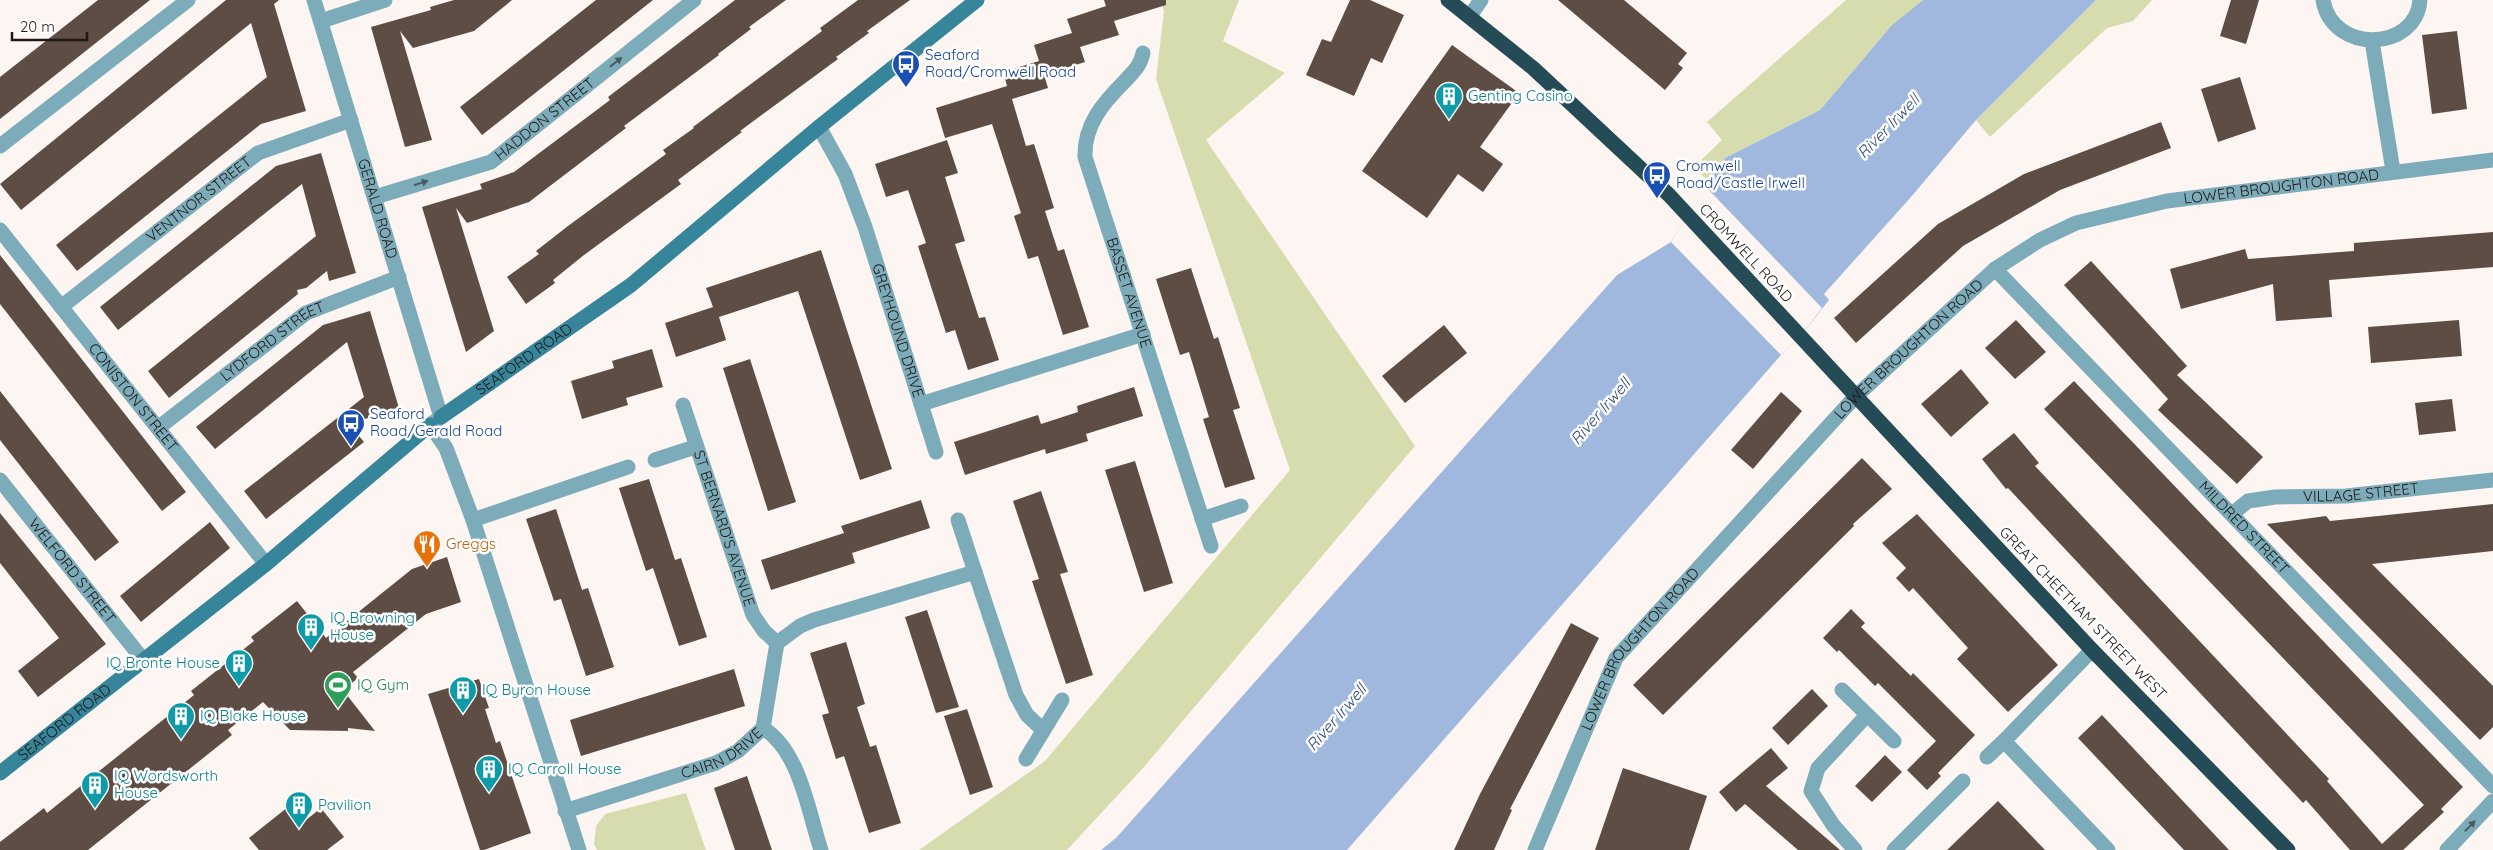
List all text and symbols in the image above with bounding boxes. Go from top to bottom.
scale bar [12,10,88,42]
text: 20 m [20,17,55,36]
place label: Seaford Road/Cromwell Road [925,45,1076,81]
bus stop icon: Seaford Road/Cromwell Road [891,49,921,88]
one-way arrow [609,57,622,68]
street label: HADDON STREET [491,73,598,164]
building icon: Genting Casino [1434,81,1464,120]
place label: Genting Casino [1468,86,1573,105]
water label: River Irwell [1852,88,1925,162]
street label: VENTNOR STREET [142,152,255,246]
street label: GERALD ROAD [354,156,402,261]
place label: Cromwell Road/Castle Irwell [1676,156,1805,192]
bus stop icon: Cromwell Road/Castle Irwell [1642,160,1672,199]
street label: LOWER BROUGHTON ROAD [2182,164,2380,208]
one-way arrow [414,178,429,186]
street label: CROMWELL ROAD [1696,199,1797,306]
street label: BASSET AVENUE [1103,235,1156,350]
street label: GREYHOUND DRIVE [868,261,928,400]
street label: LOWER BROUGHTON ROAD [1830,275,1987,423]
street label: LYDFORD STREET [216,297,327,385]
street label: SEAFORD ROAD [472,319,576,399]
street label: CONISTON STREET [85,339,183,455]
water label: River Irwell [1566,372,1636,448]
place label: Seaford Road/Gerald Road [370,404,502,440]
bus stop icon: Seaford Road/Gerald Road [336,408,366,447]
street label: ST BERNARD'S AVENUE [690,447,760,609]
street label: MILDRED STREET [2195,477,2294,578]
street label: VILLAGE STREET [2303,478,2420,506]
street label: WELFORD STREET [25,514,120,627]
street label: GREAT CHEETHAM STREET WEST [1996,522,2171,703]
restaurant icon: Greggs [412,529,442,568]
place label: Greggs [446,534,496,553]
street label: LOWER BROUGHTON ROAD [1577,563,1703,733]
place label: IQ Browning House [330,608,415,644]
building icon: IQ Browning House [296,612,326,651]
building icon: IQ Bronte House [224,648,254,687]
place label: IQ Bronte House [106,653,220,672]
sports icon: IQ Gym [323,670,353,709]
place label: IQ Gym [357,675,409,694]
building icon: IQ Byron House [448,675,478,714]
water label: River Irwell [1302,678,1372,754]
street label: SEAFORD ROAD [14,679,115,764]
place label: IQ Byron House [482,680,591,699]
building icon: IQ Blake House [166,701,196,740]
place label: IQ Blake House [200,706,306,725]
street label: CAIRN DRIVE [678,723,766,783]
building icon: IQ Carroll House [474,754,504,793]
place label: IQ Carroll House [508,759,622,778]
place label: IQ Wordsworth House [114,766,218,802]
building icon: IQ Wordsworth House [80,770,110,809]
building icon: Pavilion [284,790,314,829]
place label: Pavilion [318,795,371,814]
one-way arrow [2464,820,2476,832]

